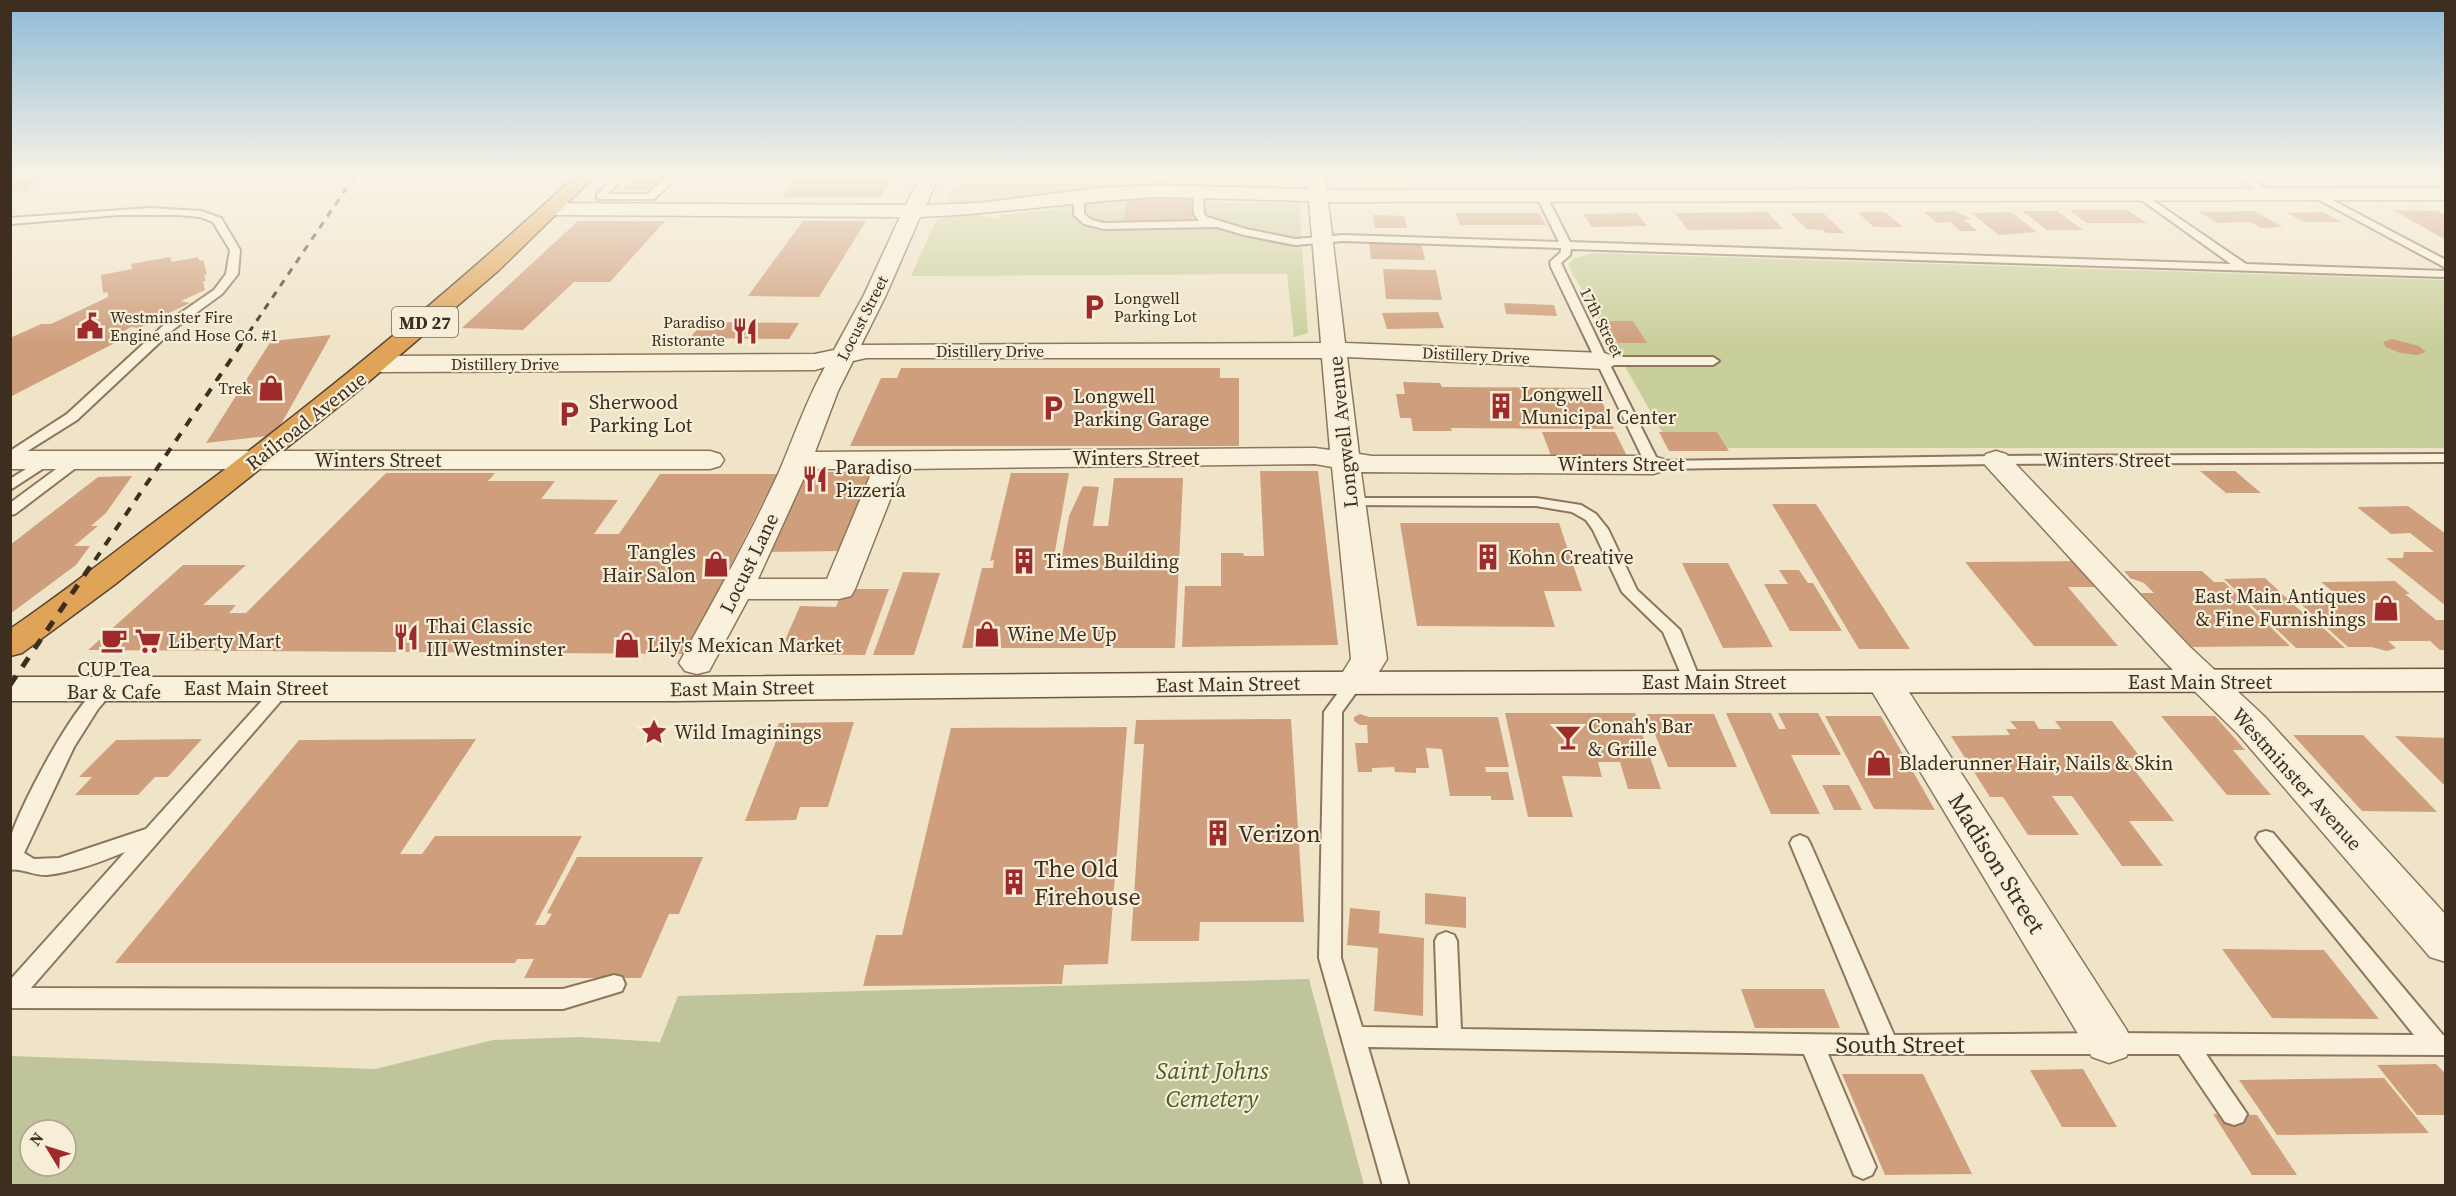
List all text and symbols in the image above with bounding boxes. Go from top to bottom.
street label: Locust Street [831,271,893,364]
street label: 17th Street [1575,283,1629,362]
place label: Longwell Parking Lot [1114,287,1197,327]
parking icon: Longwell Parking Lot [1079,292,1109,322]
place label: Westminster Fire Engine and Hose Co. #1 [110,306,278,346]
road number: MD 27 [392,307,458,337]
public building icon: Westminster Fire Engine and Hose Co. #1 [75,311,105,341]
place label: Paradiso Ristorante [651,311,725,351]
restaurant icon: Paradiso Ristorante [730,316,760,346]
street label: Distillery Drive [936,340,1044,362]
street label: Distillery Drive [1421,341,1531,369]
street label: Distillery Drive [451,353,559,375]
street label: Longwell Avenue [1321,355,1365,509]
street label: Railroad Avenue [240,365,372,477]
shop icon: Trek [256,373,286,403]
place label: Trek [218,377,251,399]
place label: Longwell Municipal Center [1521,380,1677,431]
place label: Longwell Parking Garage [1073,382,1209,433]
place label: Sherwood Parking Lot [589,388,693,439]
building icon: Longwell Municipal Center [1486,391,1516,421]
parking icon: Longwell Parking Garage [1038,393,1068,423]
parking icon: Sherwood Parking Lot [554,399,584,429]
street label: Winters Street [1073,444,1200,472]
street label: Winters Street [315,446,442,474]
street label: Winters Street [2044,446,2171,474]
street label: Winters Street [1558,450,1685,478]
place label: Paradiso Pizzeria [835,453,912,504]
restaurant icon: Paradiso Pizzeria [800,464,830,494]
street label: Locust Lane [713,508,785,618]
place label: Tangles Hair Salon [602,538,696,589]
building icon: Kohn Creative [1473,542,1503,572]
place label: Kohn Creative [1508,543,1634,571]
building icon: Times Building [1009,546,1039,576]
place label: Times Building [1044,547,1179,575]
shop icon: Tangles Hair Salon [701,549,731,579]
place label: East Main Antiques & Fine Furnishings [2194,582,2366,633]
shop icon: East Main Antiques & Fine Furnishings [2371,593,2401,623]
place label: Thai Classic III Westminster [426,612,566,663]
shop icon: Wine Me Up [972,619,1002,649]
place label: Wine Me Up [1007,620,1117,648]
restaurant icon: Thai Classic III Westminster [391,622,421,652]
cafe icon: CUP Tea Bar & Cafe [99,625,129,655]
supermarket icon: Liberty Mart [133,626,163,656]
place label: Liberty Mart [168,627,281,655]
shop icon: Lily's Mexican Market [612,630,642,660]
place label: Lily's Mexican Market [647,631,842,659]
place label: CUP Tea Bar & Cafe [67,655,161,706]
street label: East Main Street [1642,668,1787,696]
street label: East Main Street [2128,668,2273,696]
street label: East Main Street [1156,669,1301,699]
street label: East Main Street [670,673,815,703]
street label: East Main Street [184,674,329,702]
street label: Westminster Avenue [2225,701,2369,857]
place label: Conah's Bar & Grille [1588,712,1693,763]
place icon: Wild Imaginings [639,717,669,747]
place label: Wild Imaginings [674,718,822,746]
bar icon: Conah's Bar & Grille [1553,722,1583,752]
shop icon: Bladerunner Hair, Nails & Skin [1864,748,1894,778]
place label: Bladerunner Hair, Nails & Skin [1899,749,2173,777]
street label: Madison Street [1941,786,2053,940]
place label: Verizon [1238,817,1321,850]
building icon: Verizon [1203,818,1233,848]
place label: The Old Firehouse [1034,852,1141,913]
building icon: The Old Firehouse [999,867,1029,897]
street label: South Street [1835,1028,1965,1061]
park label: Saint Johns Cemetery [1156,1054,1269,1115]
north arrow [18,1118,78,1178]
text: N [24,1127,49,1150]

